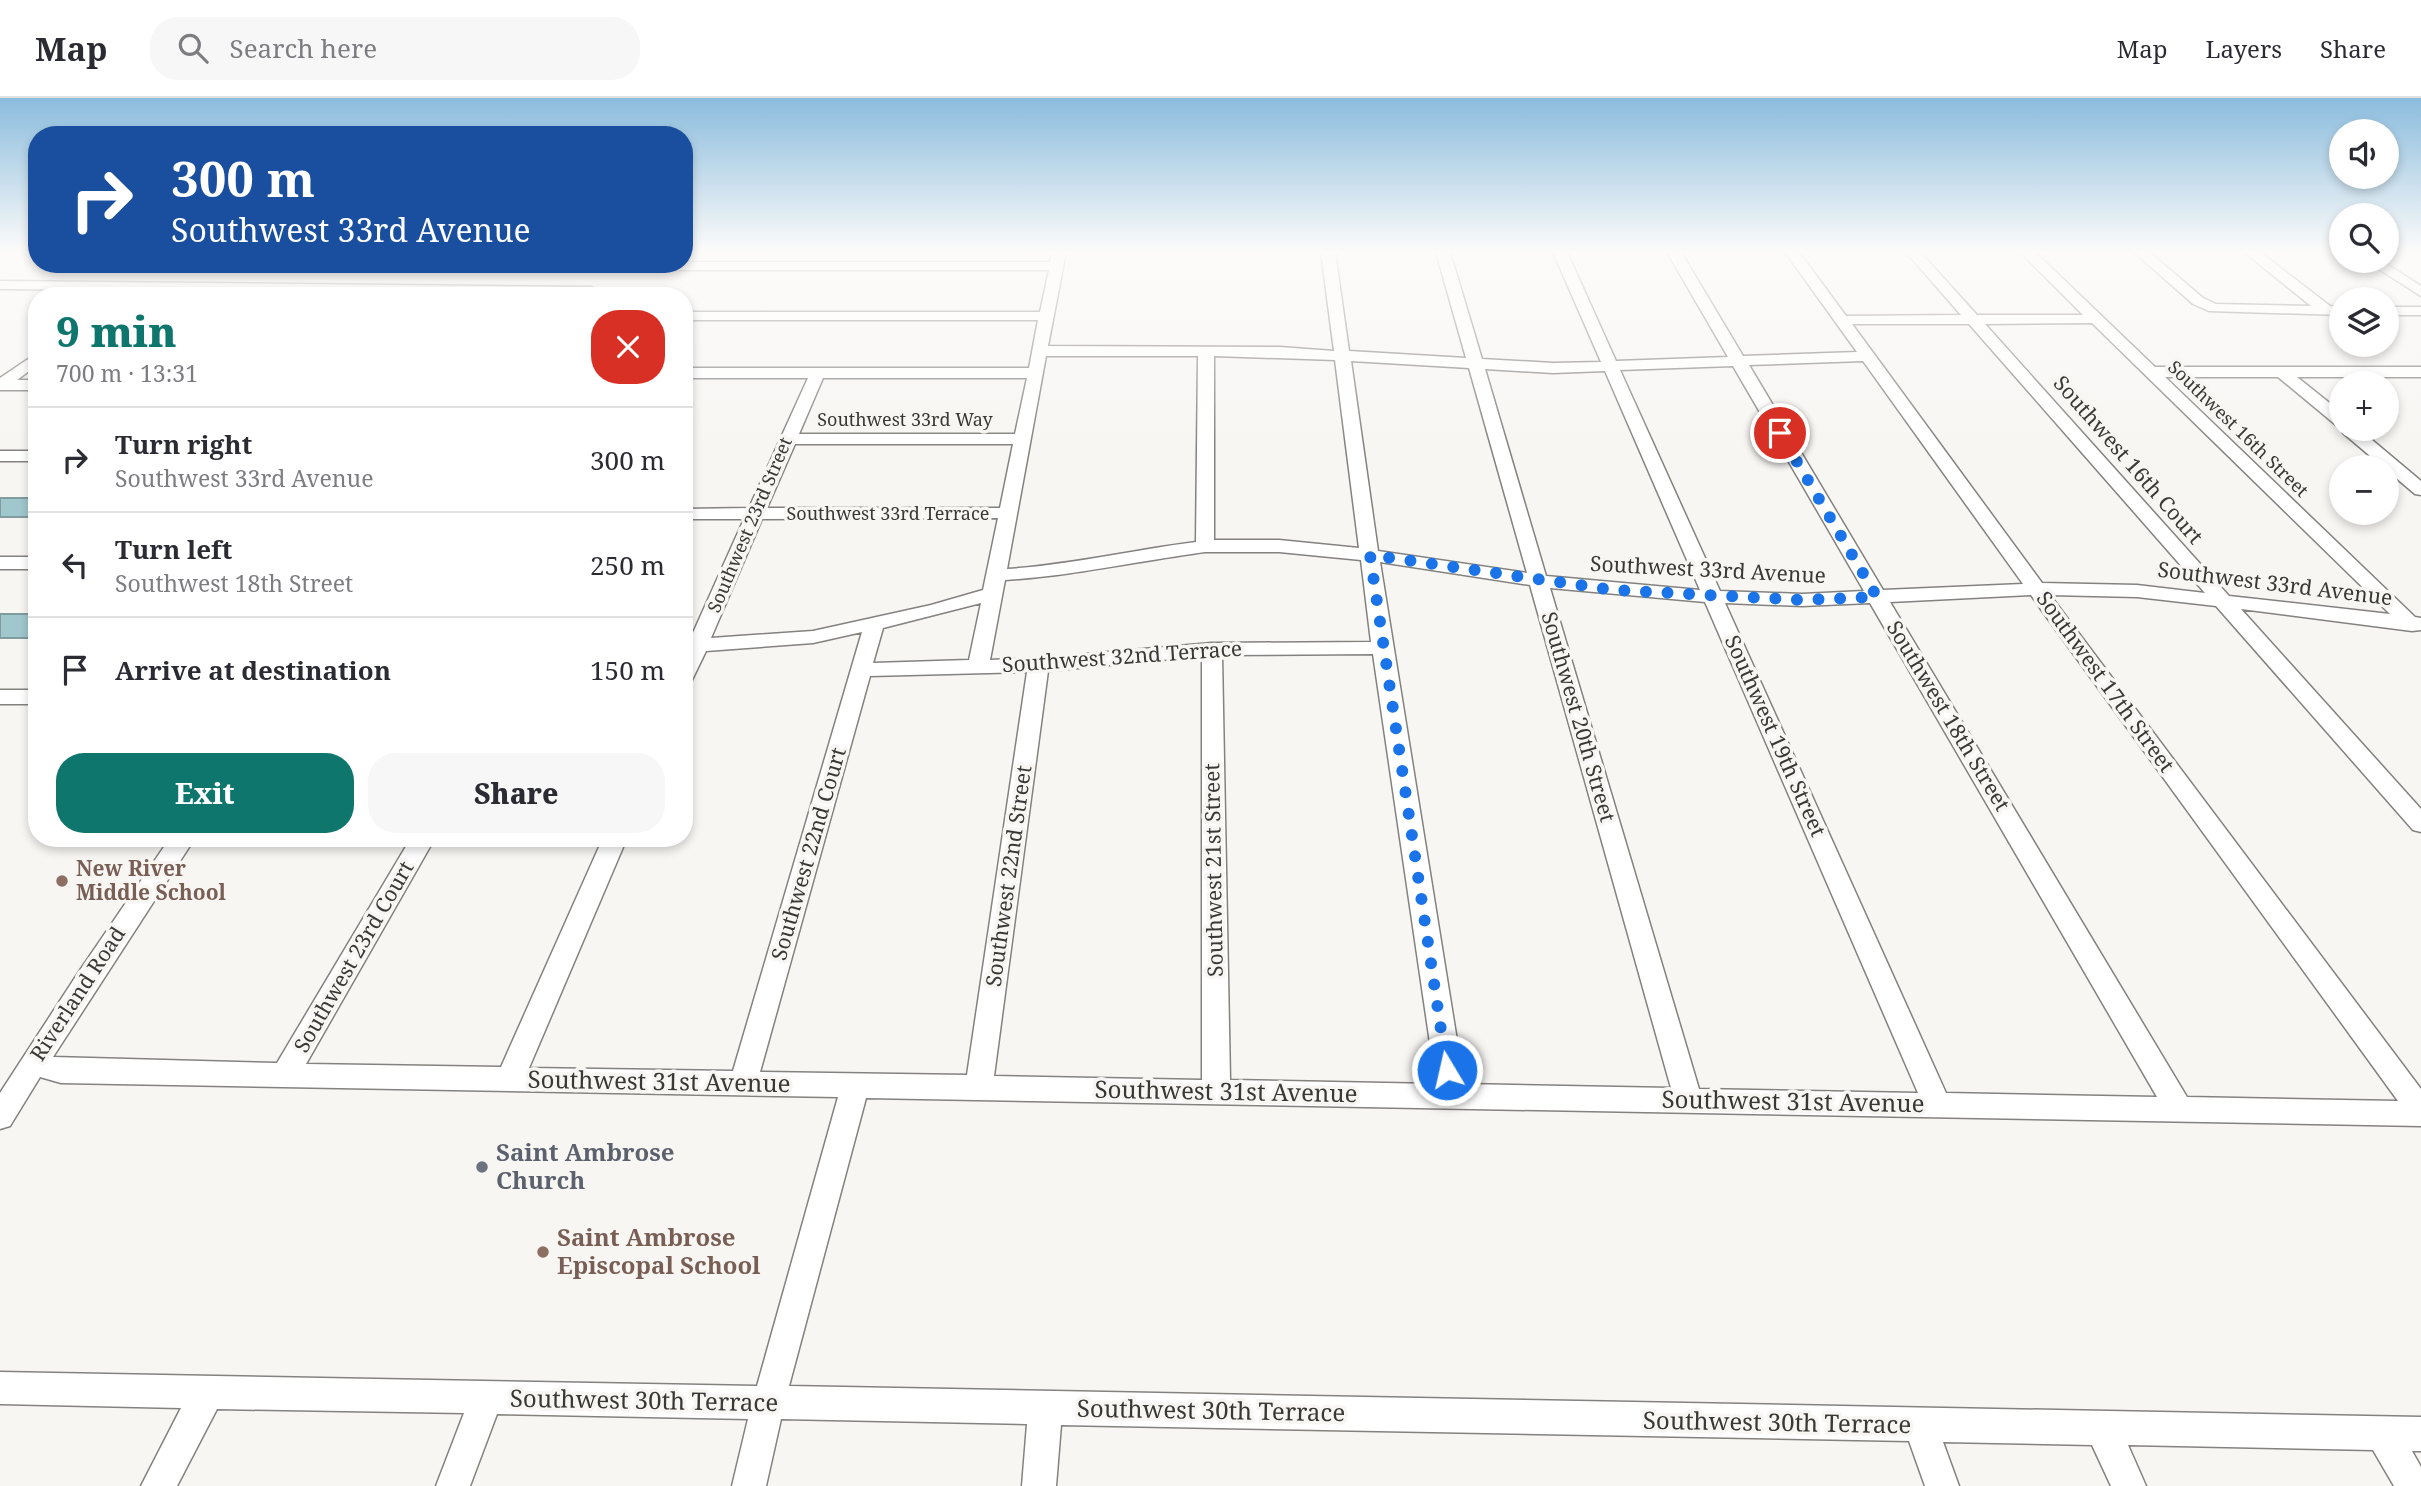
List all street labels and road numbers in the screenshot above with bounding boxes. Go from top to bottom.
street label: Southwest 16th Street [2163,355,2314,502]
street label: Southwest 16th Court [2048,369,2210,549]
street label: Southwest 33rd Way [817,407,994,431]
street label: Southwest 23rd Street [701,433,797,616]
street label: Southwest 33rd Terrace [787,501,989,525]
street label: Southwest 33rd Avenue [1589,549,1827,589]
street label: Southwest 33rd Avenue [2156,555,2394,611]
street label: Southwest 17th Street [2031,585,2181,778]
street label: Southwest 20th Street [1536,608,1622,825]
street label: Southwest 18th Street [1881,615,2017,816]
street label: Southwest 19th Street [1719,631,1833,841]
street label: Southwest 32nd Terrace [1001,634,1243,678]
street label: Southwest 22nd Court [764,744,852,963]
street label: Southwest 22nd Street [979,763,1037,988]
street label: Southwest 21st Street [1197,763,1229,977]
street label: Southwest 23rd Court [287,856,419,1057]
street label: Riverland Road [23,921,131,1066]
street label: Southwest 31st Avenue [527,1062,791,1099]
street label: Southwest 31st Avenue [1094,1072,1358,1109]
street label: Southwest 31st Avenue [1661,1082,1925,1119]
street label: Southwest 30th Terrace [510,1381,778,1418]
street label: Southwest 30th Terrace [1077,1391,1345,1428]
street label: Southwest 30th Terrace [1643,1403,1911,1440]

